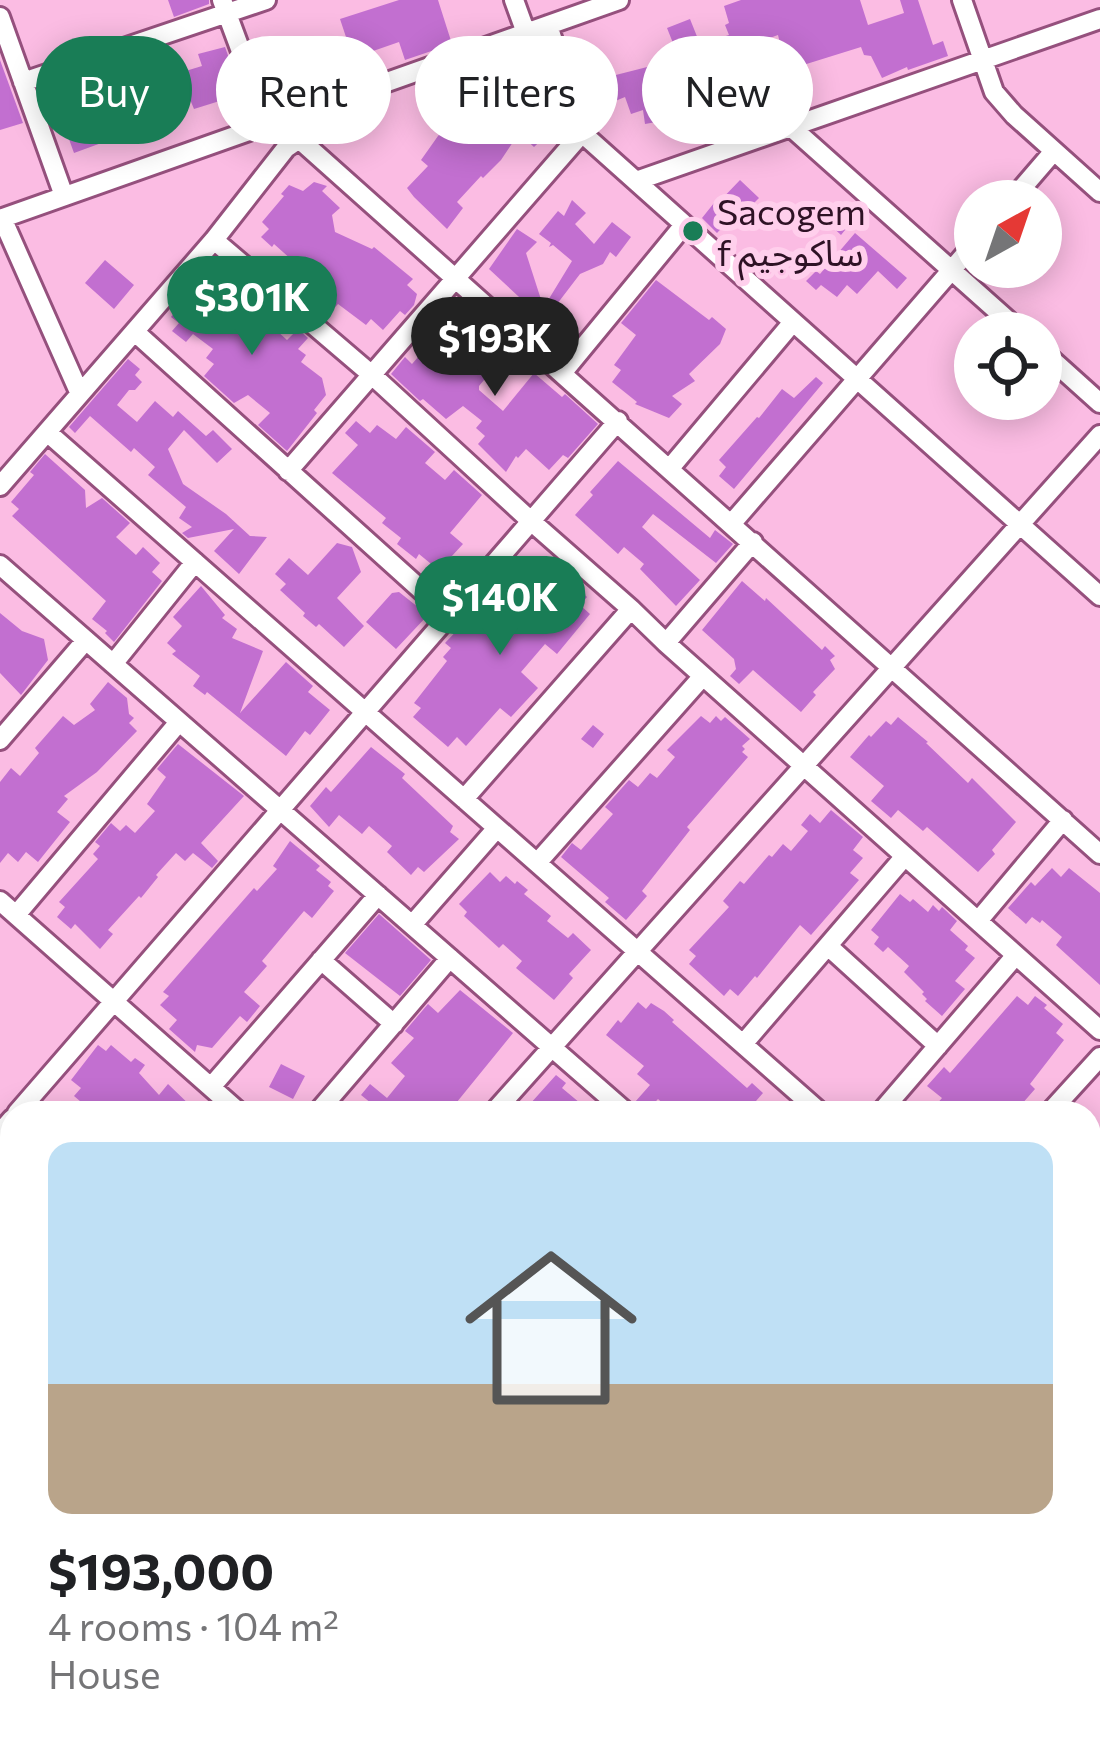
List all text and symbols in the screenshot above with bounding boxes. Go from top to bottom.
chip: Buy [36,36,192,144]
chip: Rent [216,36,391,144]
chip: Filters [415,36,618,144]
chip: New [642,36,813,144]
north arrow [954,180,1062,288]
map controls [954,180,1062,420]
place label: Sacogem f ساكوجيم [717,188,866,281]
marker: Sacogem f ساكوجيم [680,218,706,244]
pin: $301K [168,256,336,358]
text: $301K [194,271,310,319]
pin: $193K [411,297,579,399]
text: $193K [438,312,552,360]
button: locate [954,312,1062,420]
pin: $140K [416,556,584,658]
text: $140K [441,571,559,619]
icon: home [443,1220,659,1436]
text: $193,000 [48,1538,274,1601]
text: 4 rooms · 104 m² [48,1601,339,1649]
text: House [48,1649,161,1697]

